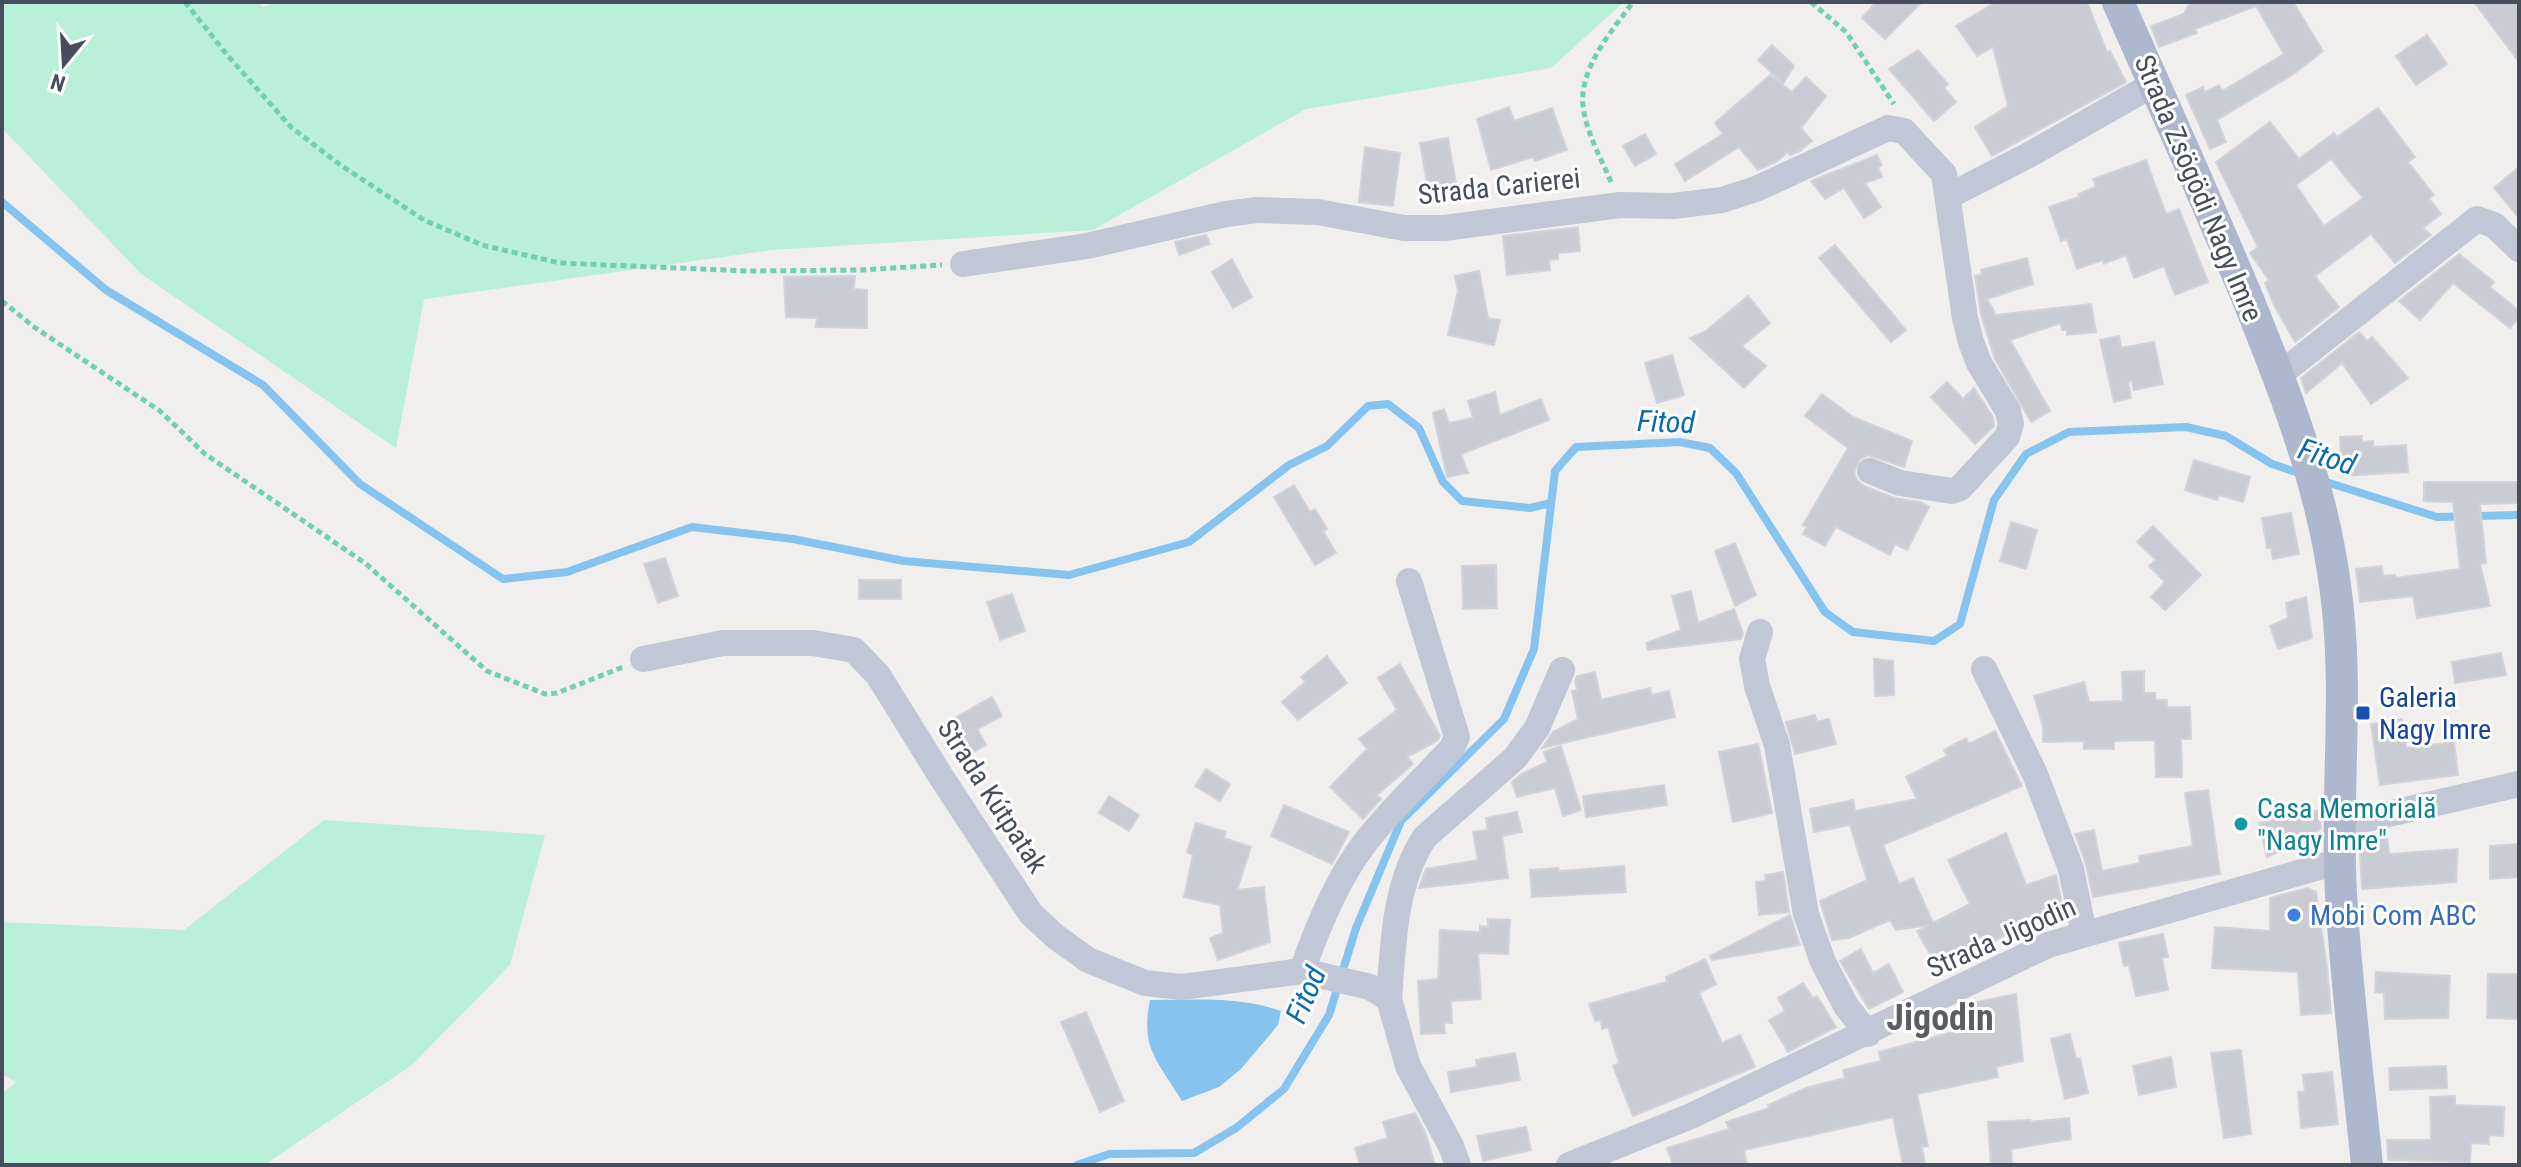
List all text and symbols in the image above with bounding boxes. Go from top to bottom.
north arrow [24,24,104,104]
street label: Strada Zsögödi Nagy Imre [2127,50,2270,326]
text: N [48,69,68,97]
street label: Strada Carierei [1416,162,1582,211]
water label: Fitod [1636,403,1696,440]
water label: Fitod [2294,431,2361,482]
place label: Galeria Nagy Imre [2379,681,2491,746]
marker: Galeria Nagy Imre [2354,704,2372,722]
street label: Strada Kútpatak [931,713,1055,879]
place label: Casa Memorială "Nagy Imre" [2257,792,2437,857]
marker: Casa Memorială "Nagy Imre" [2232,815,2250,833]
street label: Strada Jigodin [1922,890,2081,985]
place label: Mobi Com ABC [2310,899,2477,932]
marker: Mobi Com ABC [2285,906,2303,924]
water label: Fitod [1278,961,1333,1028]
district label: Jigodin [1886,997,1994,1039]

